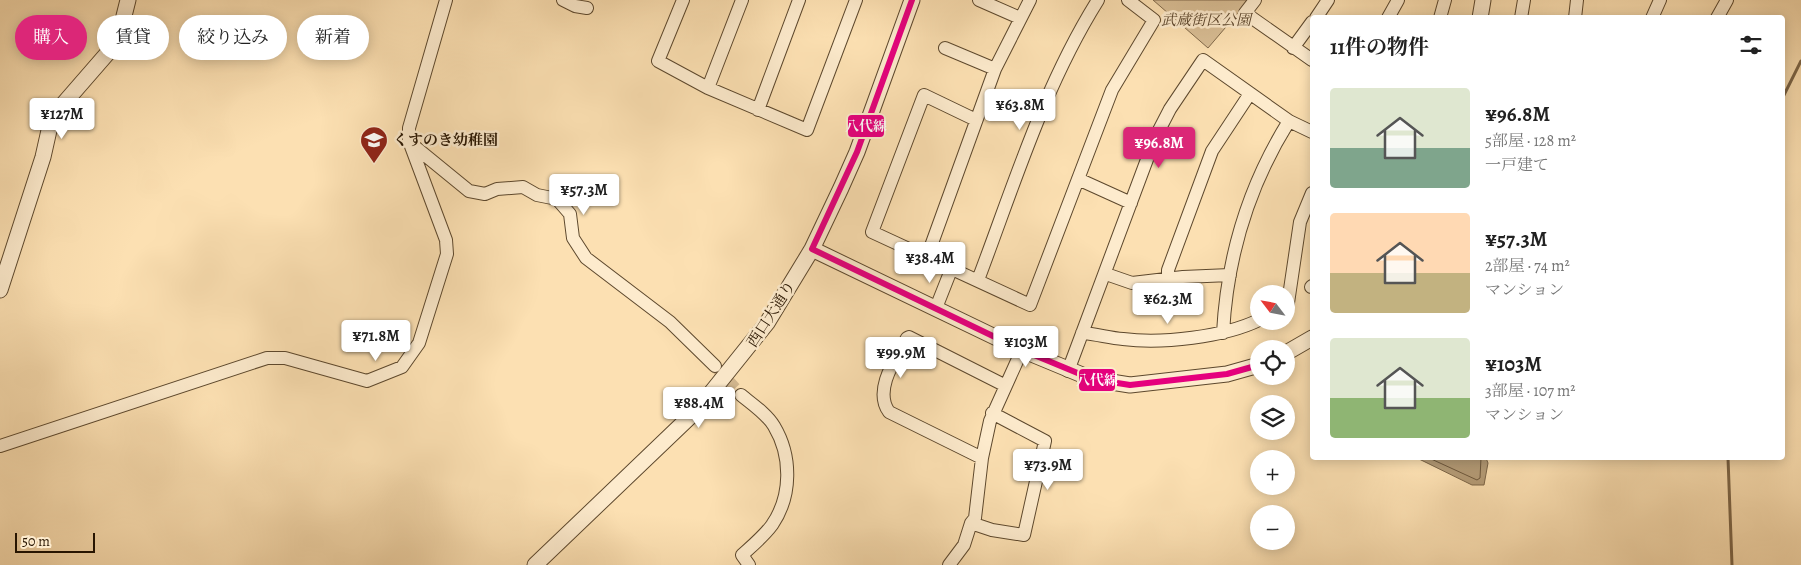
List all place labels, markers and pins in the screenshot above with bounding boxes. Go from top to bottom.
pin: ¥63.8M [979,88,1061,131]
pin: ¥127M [27,98,97,140]
school or university icon: くすのき幼稚園 [359,125,389,164]
pin: ¥96.8M [1118,126,1200,169]
place label: くすのき幼稚園 [393,130,498,150]
pin: ¥57.3M [543,174,625,216]
pin: ¥38.4M [889,242,971,284]
pin: ¥62.3M [1127,282,1209,325]
pin: ¥71.8M [335,320,417,362]
pin: ¥103M [991,326,1061,368]
pin: ¥99.9M [860,336,942,379]
pin: ¥88.4M [658,386,740,429]
pin: ¥73.9M [1007,448,1089,491]

